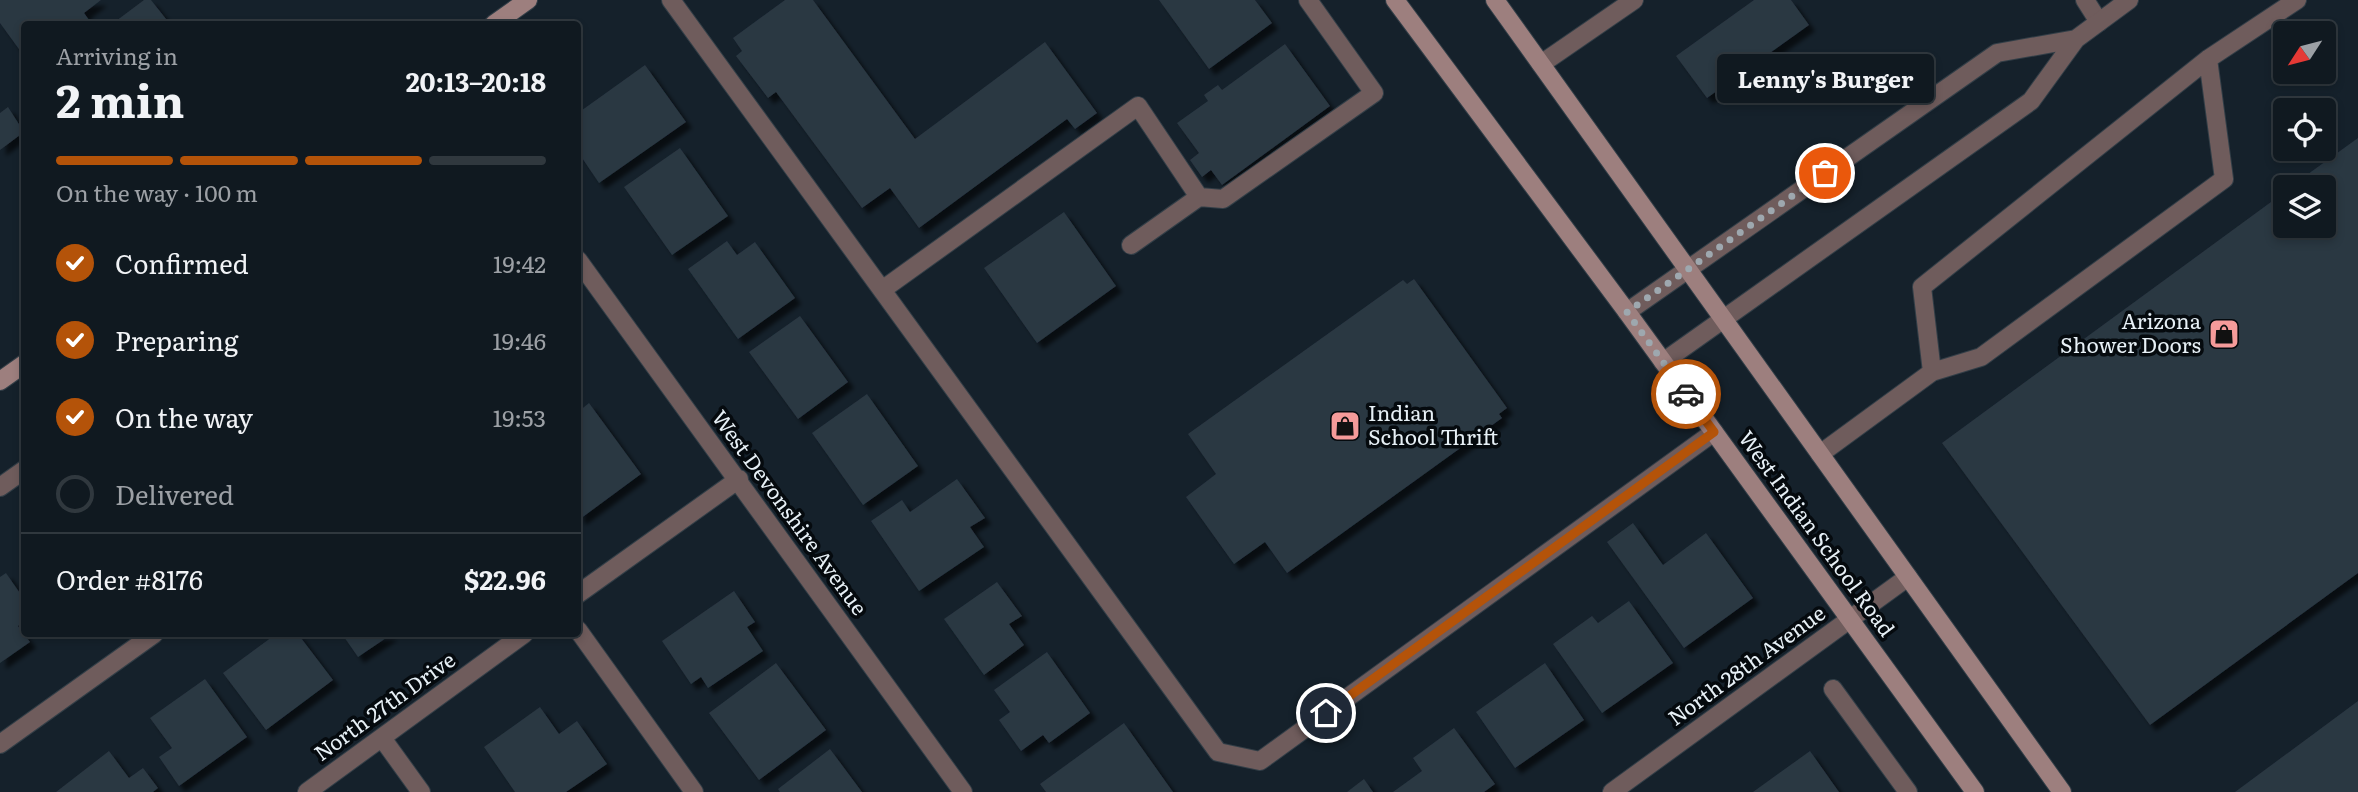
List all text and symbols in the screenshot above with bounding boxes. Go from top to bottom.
north arrow [2273,21,2336,84]
map controls [2273,21,2336,238]
text: Arriving in [56,38,178,72]
callout: Lenny's Burger [1716,54,1934,103]
text: 20:13–20:18 [406,61,546,100]
text: Lenny's Burger [1738,61,1913,95]
text: 2 min [56,64,185,132]
button: locate [2273,98,2336,161]
pin [1795,143,1855,203]
icon: bag [1806,154,1844,192]
text: On the way · 100 m [56,175,258,209]
button: layers [2273,175,2336,238]
text: Confirmed [115,243,249,282]
icon: check [56,244,94,282]
text: 19:42 [493,246,546,280]
place label: Arizona Shower Doors [2060,304,2202,359]
shop icon: Arizona Shower Doors [2207,317,2241,351]
text: Preparing [115,320,238,359]
icon: check [56,321,94,359]
text: 19:46 [492,323,546,357]
courier [1651,359,1721,429]
icon: car [1667,375,1705,413]
place label: Indian School Thrift [1368,396,1499,451]
text: On the way [115,397,253,436]
icon: check [56,398,94,436]
text: 19:53 [493,400,546,434]
street label: West Devonshire Avenue [706,403,876,621]
shop icon: Indian School Thrift [1328,409,1362,443]
street label: West Indian School Road [1733,423,1904,642]
text: Delivered [115,474,234,513]
text: Order #8176 [56,559,203,598]
text: $22.96 [464,559,546,598]
street label: North 28th Avenue [1661,596,1831,732]
street label: North 27th Drive [306,643,461,767]
pin [1296,683,1356,743]
icon: home [1307,694,1345,732]

